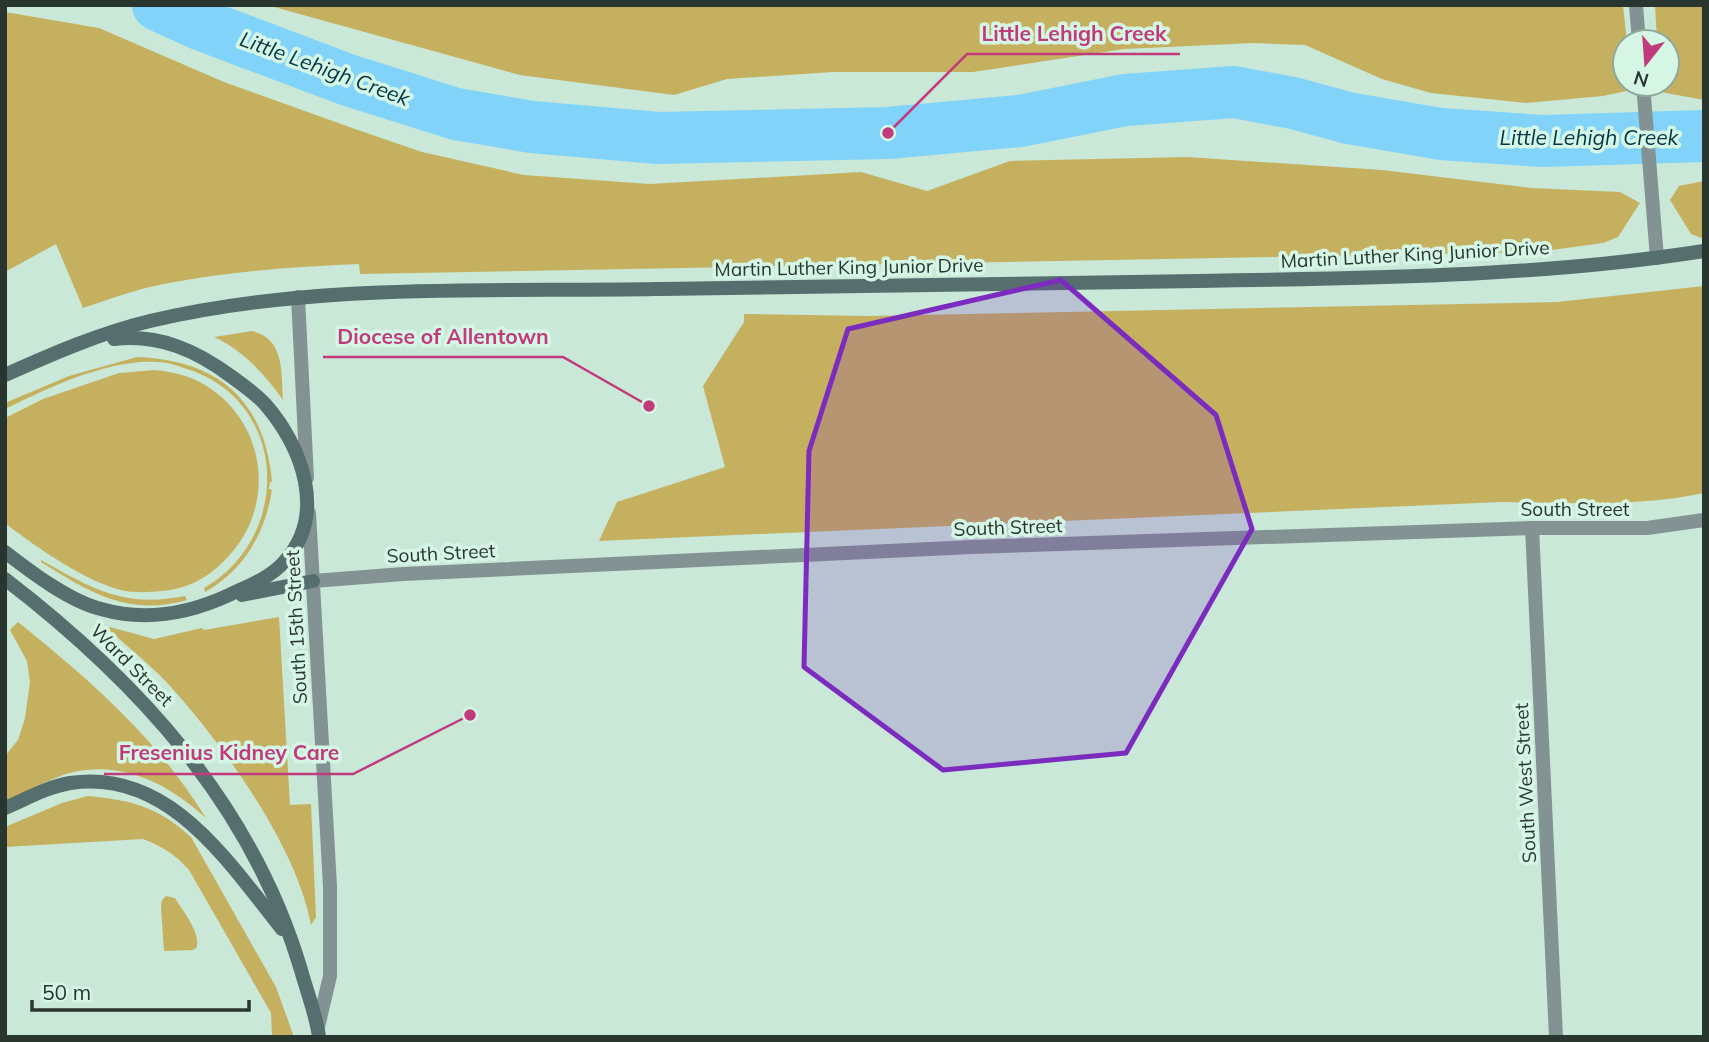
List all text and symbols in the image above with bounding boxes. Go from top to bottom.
callout: Little Lehigh Creek [967,12,1180,54]
text: Little Lehigh Creek [981,20,1167,46]
water label: Little Lehigh Creek [237,25,415,111]
north arrow [1611,28,1681,98]
text: N [1631,66,1651,93]
water label: Little Lehigh Creek [1500,124,1680,150]
street label: Martin Luther King Junior Drive [1280,235,1550,273]
street label: Martin Luther King Junior Drive [714,253,984,281]
callout: Diocese of Allentown [323,315,563,357]
text: Diocese of Allentown [337,323,549,349]
street label: South Street [1521,497,1630,521]
street label: South Street [953,513,1063,541]
street label: South Street [386,538,496,568]
street label: South 15th Street [280,549,312,705]
street label: Ward Street [86,619,179,712]
street label: South West Street [1509,702,1541,864]
callout: Fresenius Kidney Care [104,732,353,774]
text: Fresenius Kidney Care [119,739,339,765]
scale bar [32,968,248,1012]
text: 50 m [42,979,91,1005]

